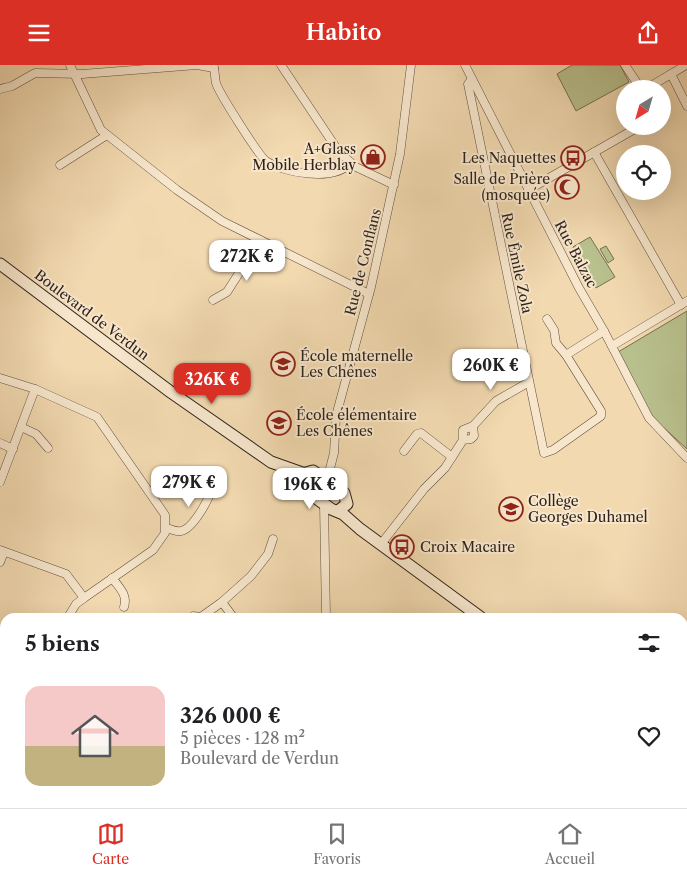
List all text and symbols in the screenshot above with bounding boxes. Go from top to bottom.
icon: menu [25,19,53,47]
text: Habito [306,19,381,46]
icon: share [634,19,662,47]
north arrow [616,80,671,135]
map controls [616,80,671,200]
place label: A+Glass Mobile Herblay [252,140,356,174]
shop icon: A+Glass Mobile Herblay [360,144,386,170]
bus stop icon: Les Naquettes [560,145,586,171]
button: locate [616,145,671,200]
place label: Les Naquettes [462,149,556,167]
place label: Salle de Prière (mosquée) [454,170,550,204]
mosque icon: Salle de Prière (mosquée) [554,174,580,200]
street label: Rue de Conflans [341,207,385,317]
street label: Rue Émile Zola [498,211,537,316]
street label: Rue Balzac [551,217,601,291]
pin: 272K € [206,239,288,282]
text: 272K € [220,246,274,266]
street label: Boulevard de Verdun [31,266,153,364]
place label: École maternelle Les Chênes [300,347,413,381]
pin: 260K € [450,349,532,391]
school or university icon: École maternelle Les Chênes [270,351,296,377]
text: 260K € [463,355,519,375]
pin: 326K € [171,363,253,405]
text: 326K € [185,369,239,389]
place label: École élémentaire Les Chênes [296,406,417,440]
school or university icon: École élémentaire Les Chênes [266,410,292,436]
pin: 279K € [148,465,230,508]
pin: 196K € [269,467,351,510]
text: 279K € [162,472,216,492]
text: 196K € [284,474,336,494]
place label: Collège Georges Duhamel [528,492,648,526]
school or university icon: Collège Georges Duhamel [498,496,524,522]
bus stop icon: Croix Macaire [389,534,415,560]
place label: Croix Macaire [420,538,515,556]
icon: filters [635,629,663,657]
text: 5 biens [25,631,100,656]
text: 326 000 € [180,703,281,728]
icon: home [65,706,125,766]
icon: heart [635,722,663,750]
text: 5 pièces · 128 m² [180,728,305,748]
text: Boulevard de Verdun [180,748,339,768]
tab: Carte [92,820,129,868]
tab: Favoris [313,820,361,868]
tab: Accueil [545,820,595,868]

